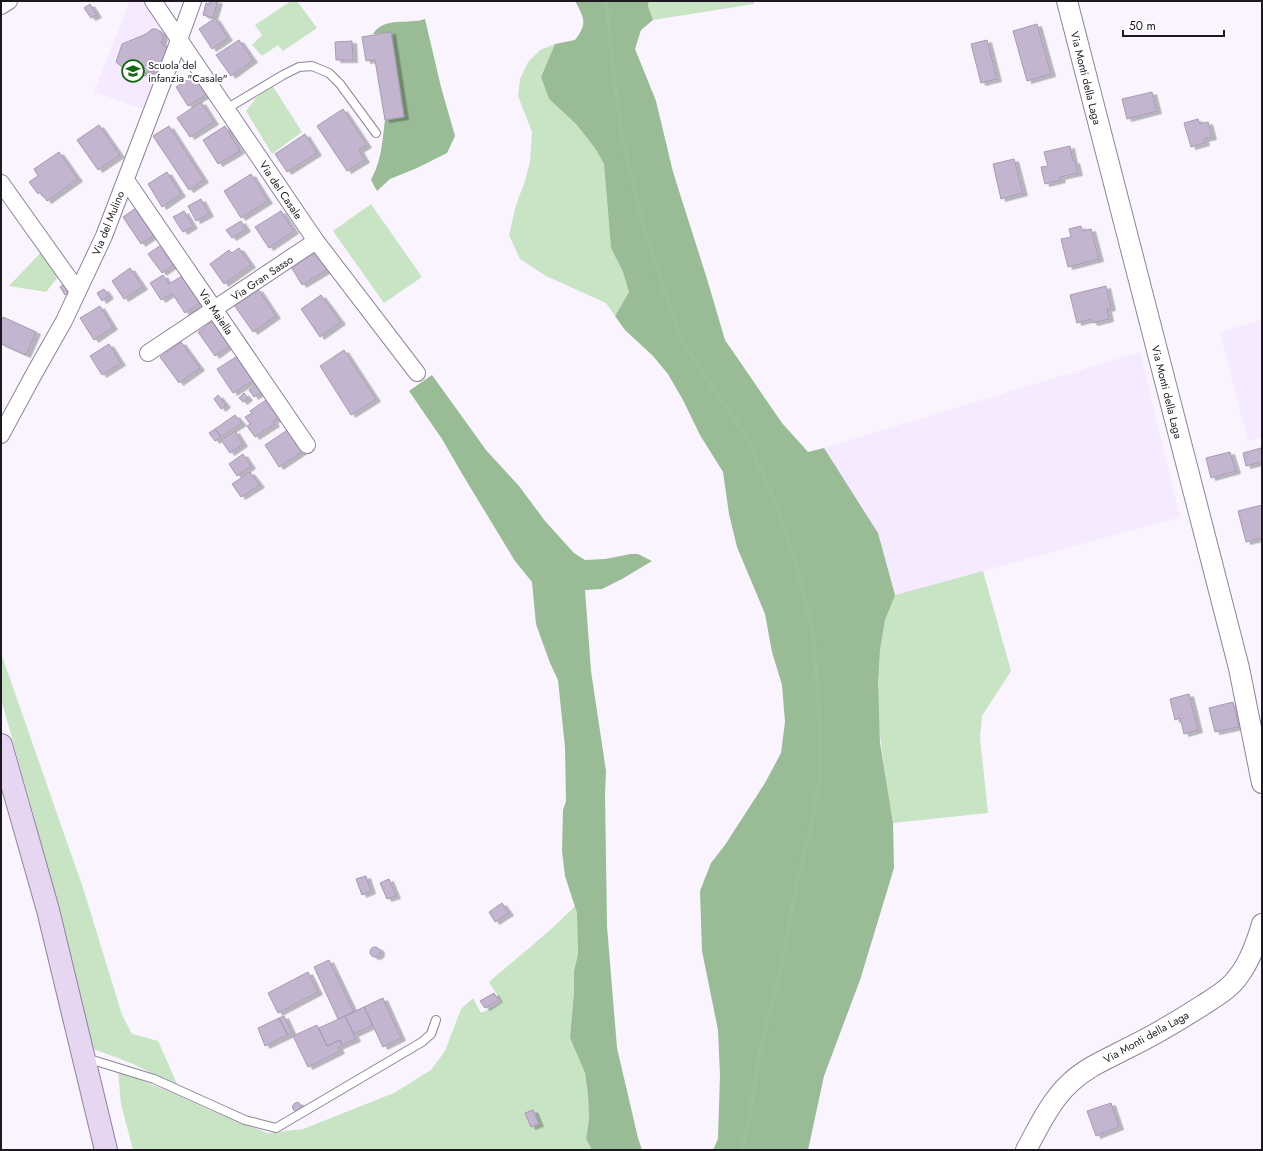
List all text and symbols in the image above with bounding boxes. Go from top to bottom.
scale bar [1123,12,1224,38]
text: 50 m [1129,17,1156,35]
street label: Via Monti della Laga [1067,30,1105,126]
place label: Scuola del infanzia "Casale" [148,57,228,86]
school or university icon: Scuola del infanzia "Casale" [120,58,146,84]
street label: Via del Casale [256,158,307,223]
street label: Via del Mulino [88,188,128,258]
street label: Via Gran Sasso [228,251,296,305]
street label: Via Maiella [195,286,237,338]
street label: Via Monti della Laga [1148,344,1186,440]
street label: Via Monti della Laga [1100,1007,1192,1067]

